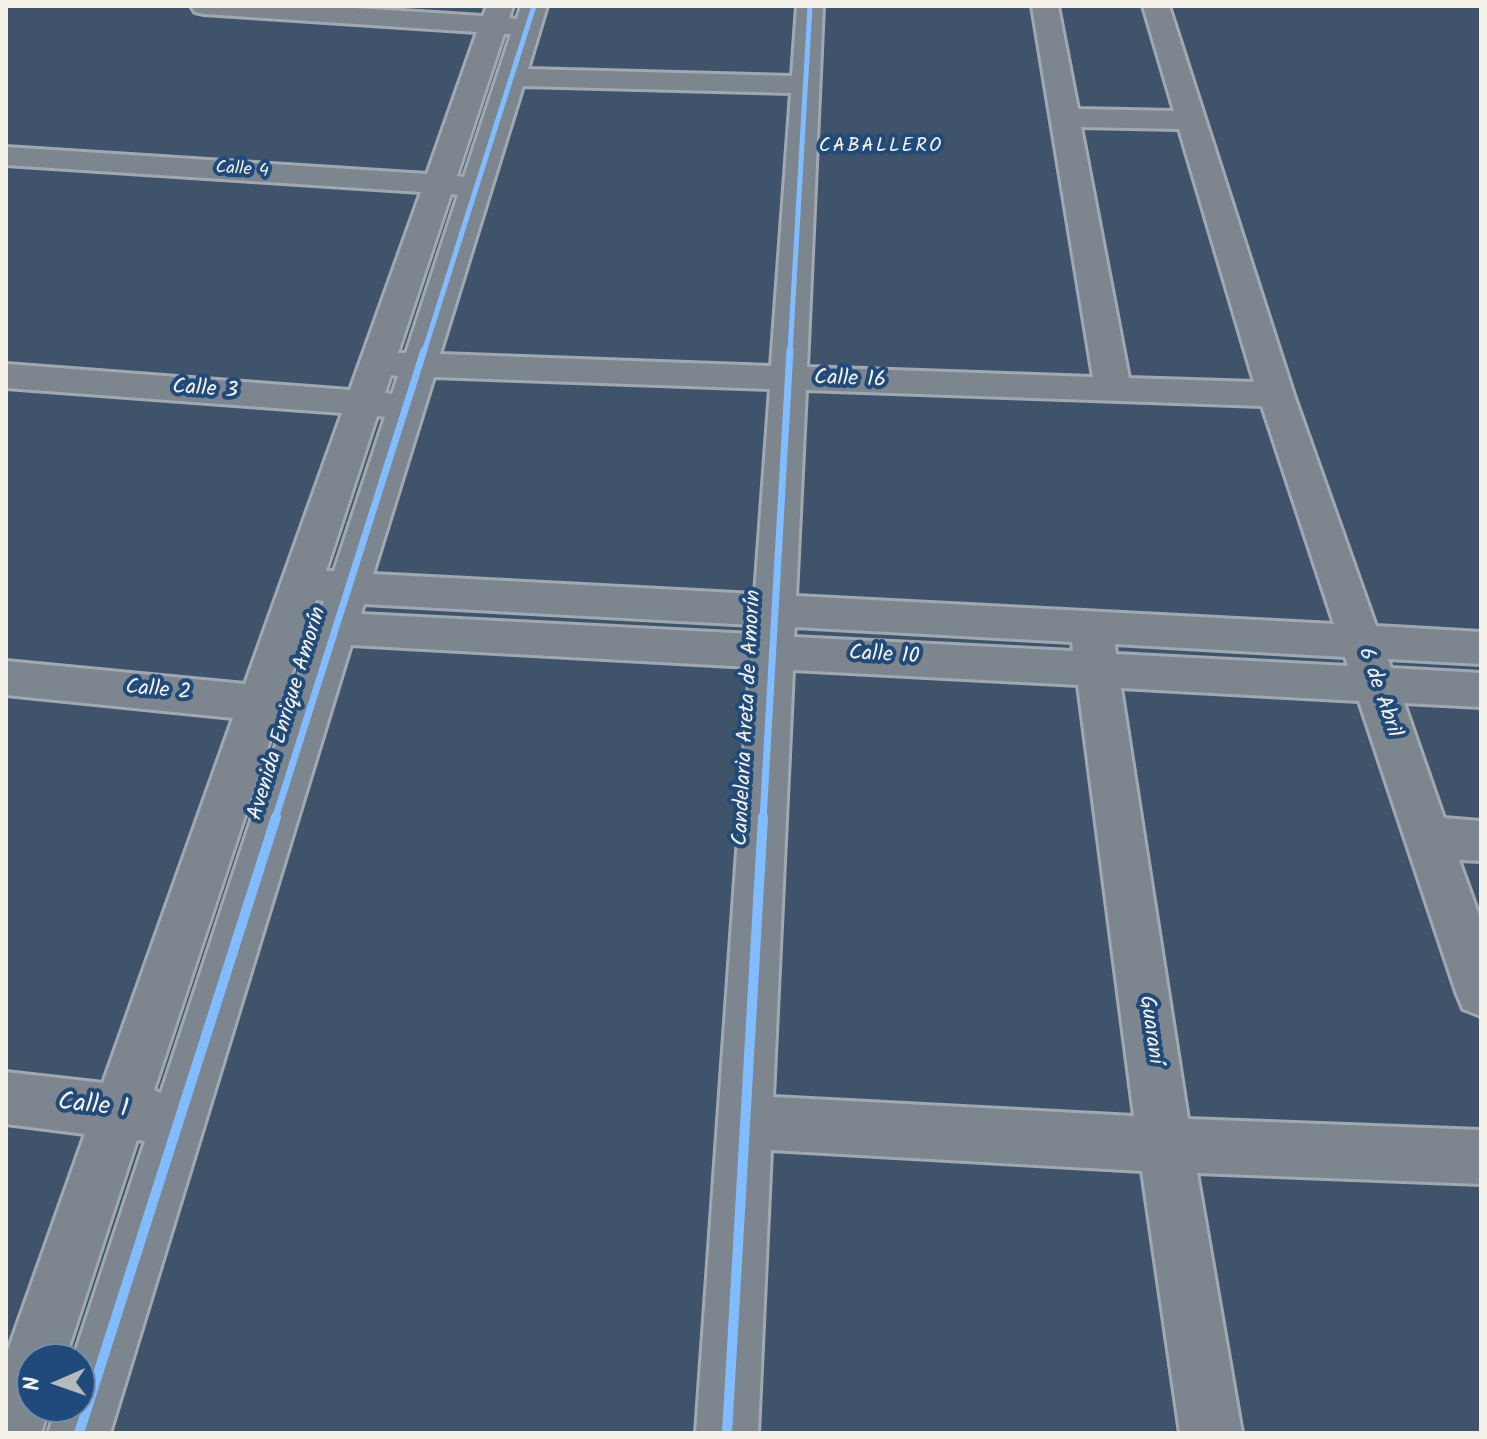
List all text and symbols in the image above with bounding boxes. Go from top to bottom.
district label: CABALLERO [819,136,943,160]
street label: Calle 4 [215,158,269,184]
street label: Calle 16 [813,367,887,395]
street label: Calle 3 [171,376,239,406]
street label: Candelaria Areta de Amorín [729,589,769,847]
street label: Avenida Enrique Amorín [244,604,334,824]
street label: Calle 10 [848,642,920,672]
street label: 6 de Abril [1350,644,1406,742]
street label: Calle 2 [124,676,192,708]
street label: Guaraní [1131,994,1167,1066]
street label: Calle 1 [56,1089,130,1127]
north arrow [16,1343,96,1423]
text: N [16,1376,51,1391]

